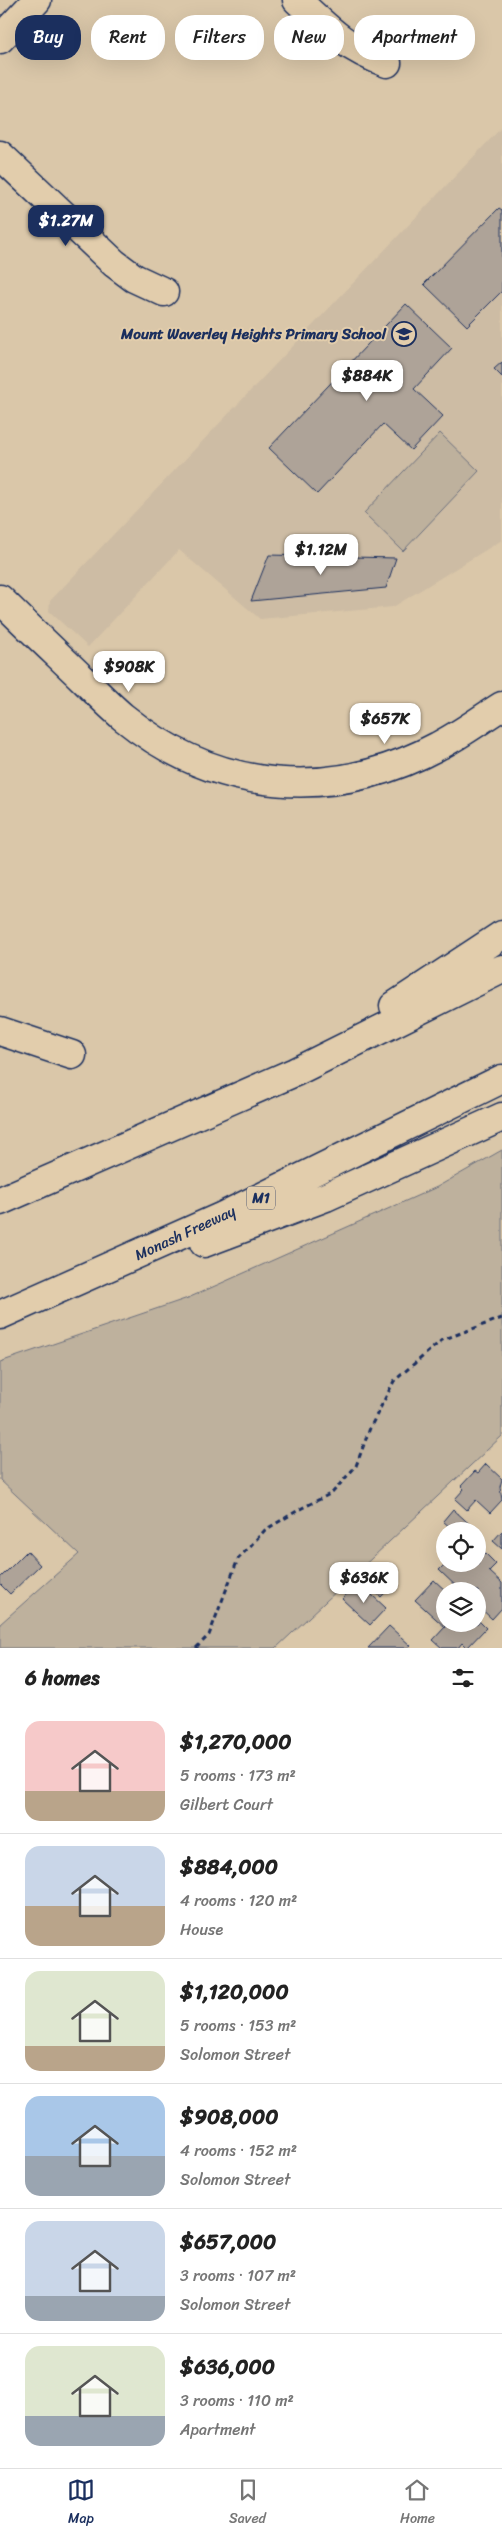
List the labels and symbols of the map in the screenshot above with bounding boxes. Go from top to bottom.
pin: $1.27M [25,204,107,247]
place label: Mount Waverley Heights Primary School [120,321,387,347]
school or university icon: Mount Waverley Heights Primary School [391,321,417,347]
pin: $884K [332,360,402,402]
pin: $1.12M [280,534,362,576]
pin: $908K [94,650,164,693]
pin: $657K [350,702,420,745]
road number: M1 [247,1186,275,1210]
street label: Monash Freeway [130,1198,240,1268]
pin: $636K [329,1562,399,1604]

